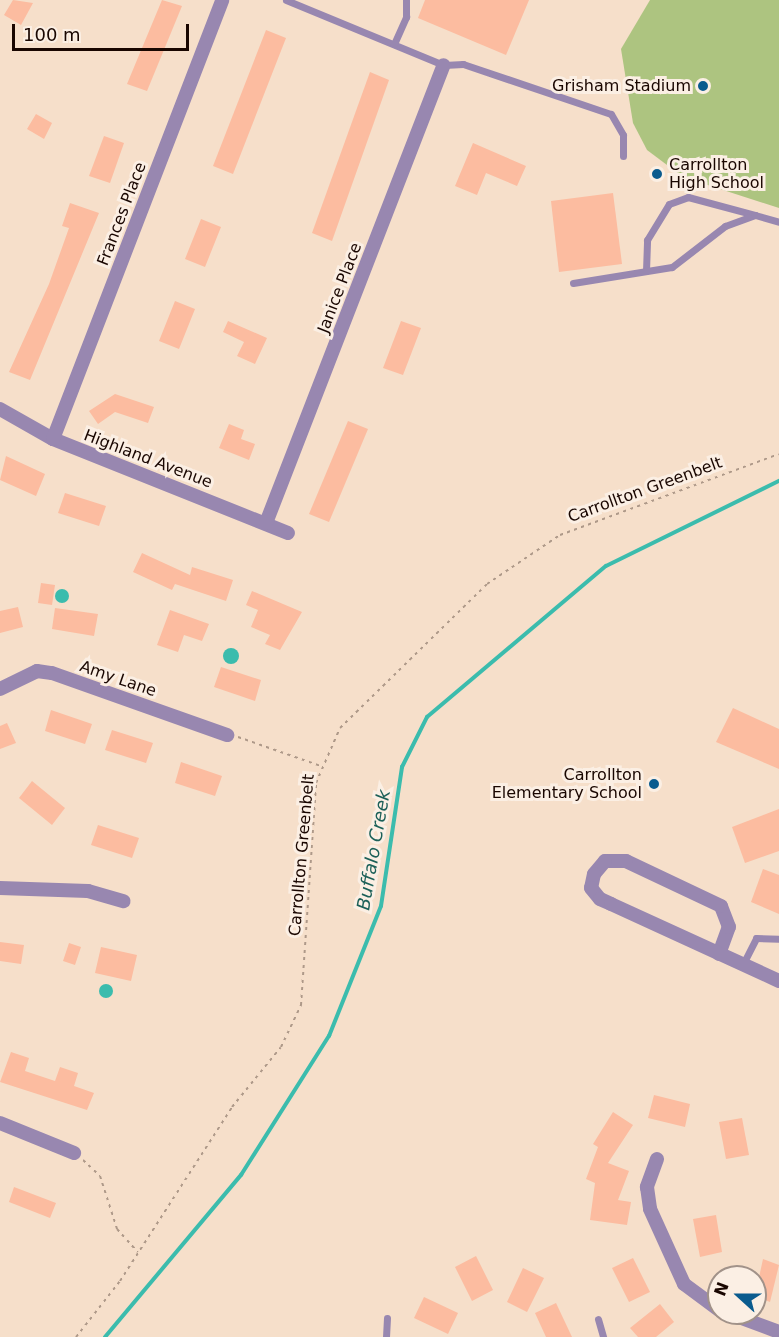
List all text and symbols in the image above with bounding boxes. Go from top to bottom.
scale bar [15,12,192,50]
text: 100 m [23,24,81,45]
place label: Grisham Stadium [552,76,691,96]
marker: Grisham Stadium [696,79,710,93]
place label: Carrollton High School [669,155,764,193]
street label: Frances Place [93,160,151,268]
marker: Carrollton High School [650,167,664,181]
street label: Janice Place [314,240,366,336]
street label: Highland Avenue [81,426,215,492]
street label: Carrollton Greenbelt [565,453,725,527]
street label: Amy Lane [77,657,159,701]
place label: Carrollton Elementary School [492,765,642,803]
street label: Carrollton Greenbelt [285,773,319,937]
marker: Carrollton Elementary School [647,777,661,791]
water label: Buffalo Creek [353,788,395,912]
north arrow [707,1265,767,1325]
text: N [710,1279,733,1299]

